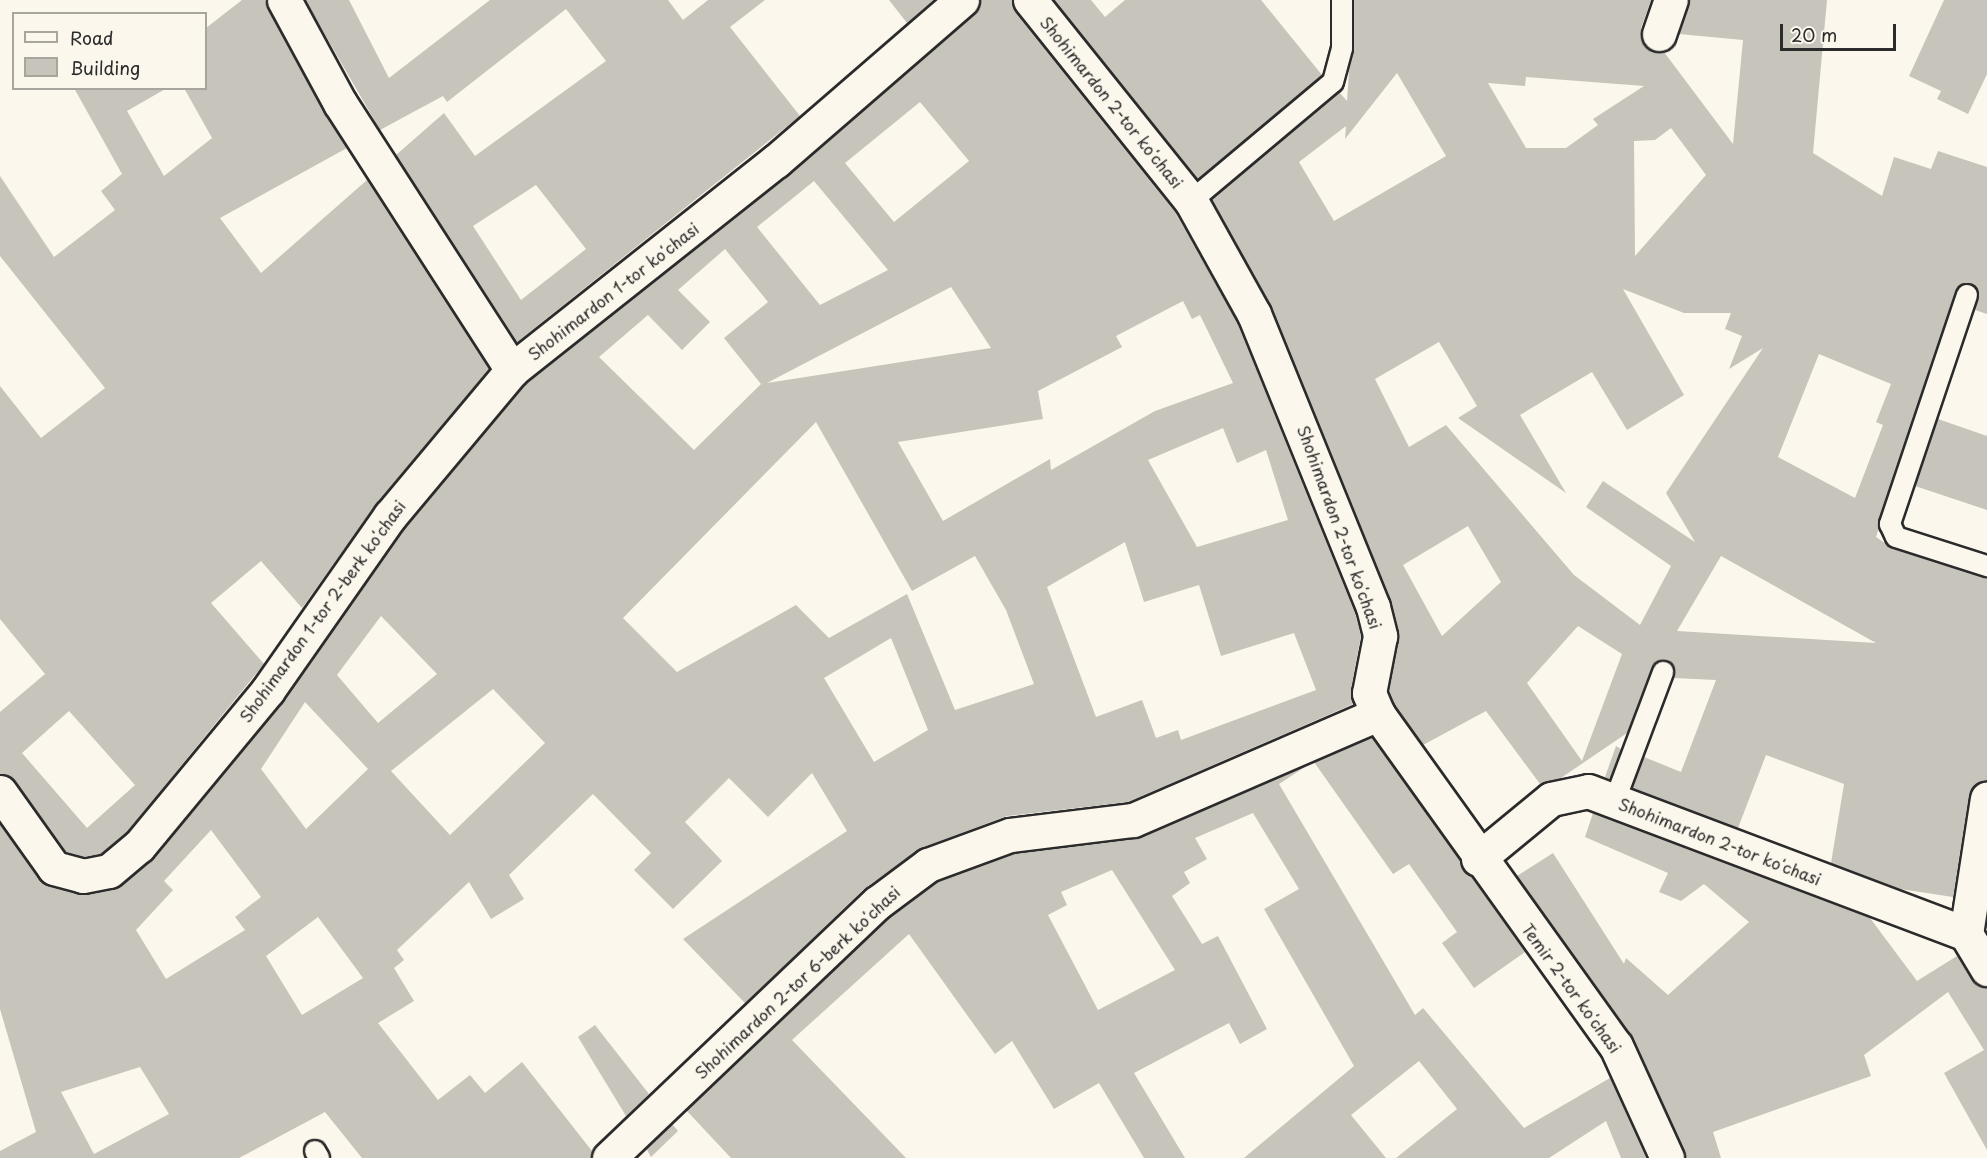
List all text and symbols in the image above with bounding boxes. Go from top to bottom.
legend [12,12,207,90]
street label: Shohimardon 2-tor koʻchasi [1037,12,1187,192]
scale bar [1783,12,1898,50]
text: 20 m [1791,21,1837,48]
text: Road [70,24,114,51]
text: Building [70,54,140,81]
street label: Shohimardon 1-tor koʻchasi [524,218,702,364]
street label: Shohimardon 2-tor koʻchasi [1294,422,1386,632]
street label: Shohimardon 1-tor 2-berk koʻchasi [235,496,409,726]
street label: Shohimardon 2-tor koʻchasi [1616,793,1824,889]
street label: Shohimardon 2-tor 6-berk koʻchasi [690,881,904,1083]
street label: Temir 2-tor koʻchasi [1518,919,1626,1057]

